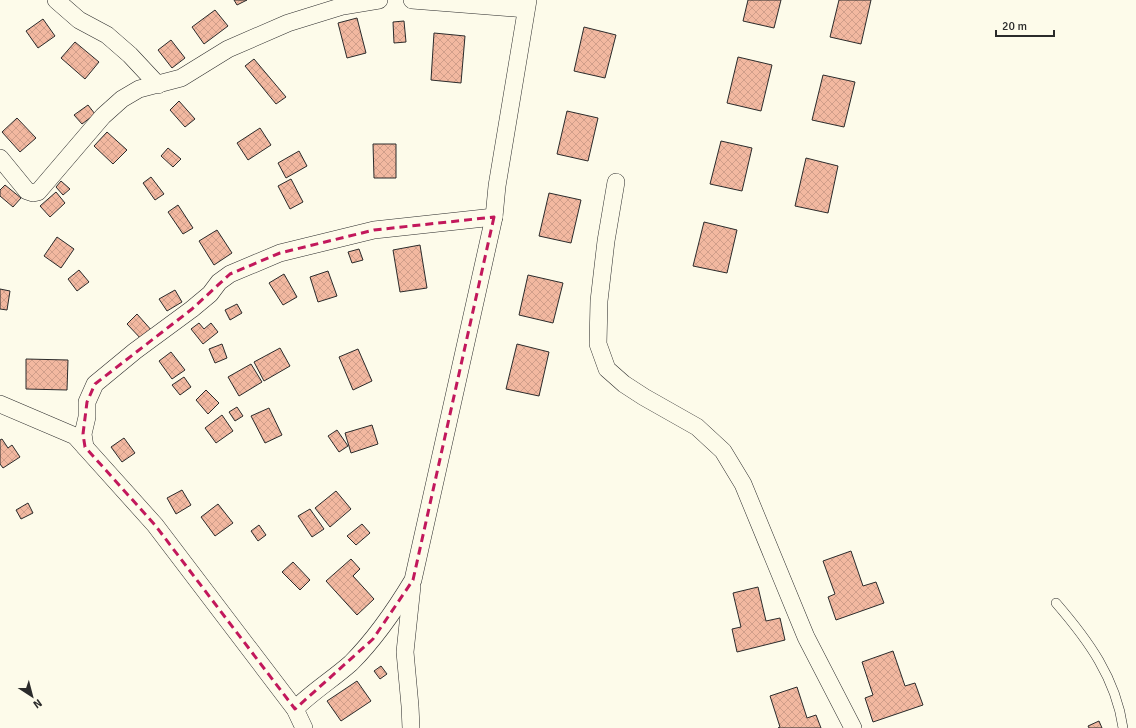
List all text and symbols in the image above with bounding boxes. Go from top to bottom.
scale bar [996,12,1054,38]
text: 20 m [1002,19,1027,34]
north arrow [12,676,52,716]
text: N [31,696,45,711]

